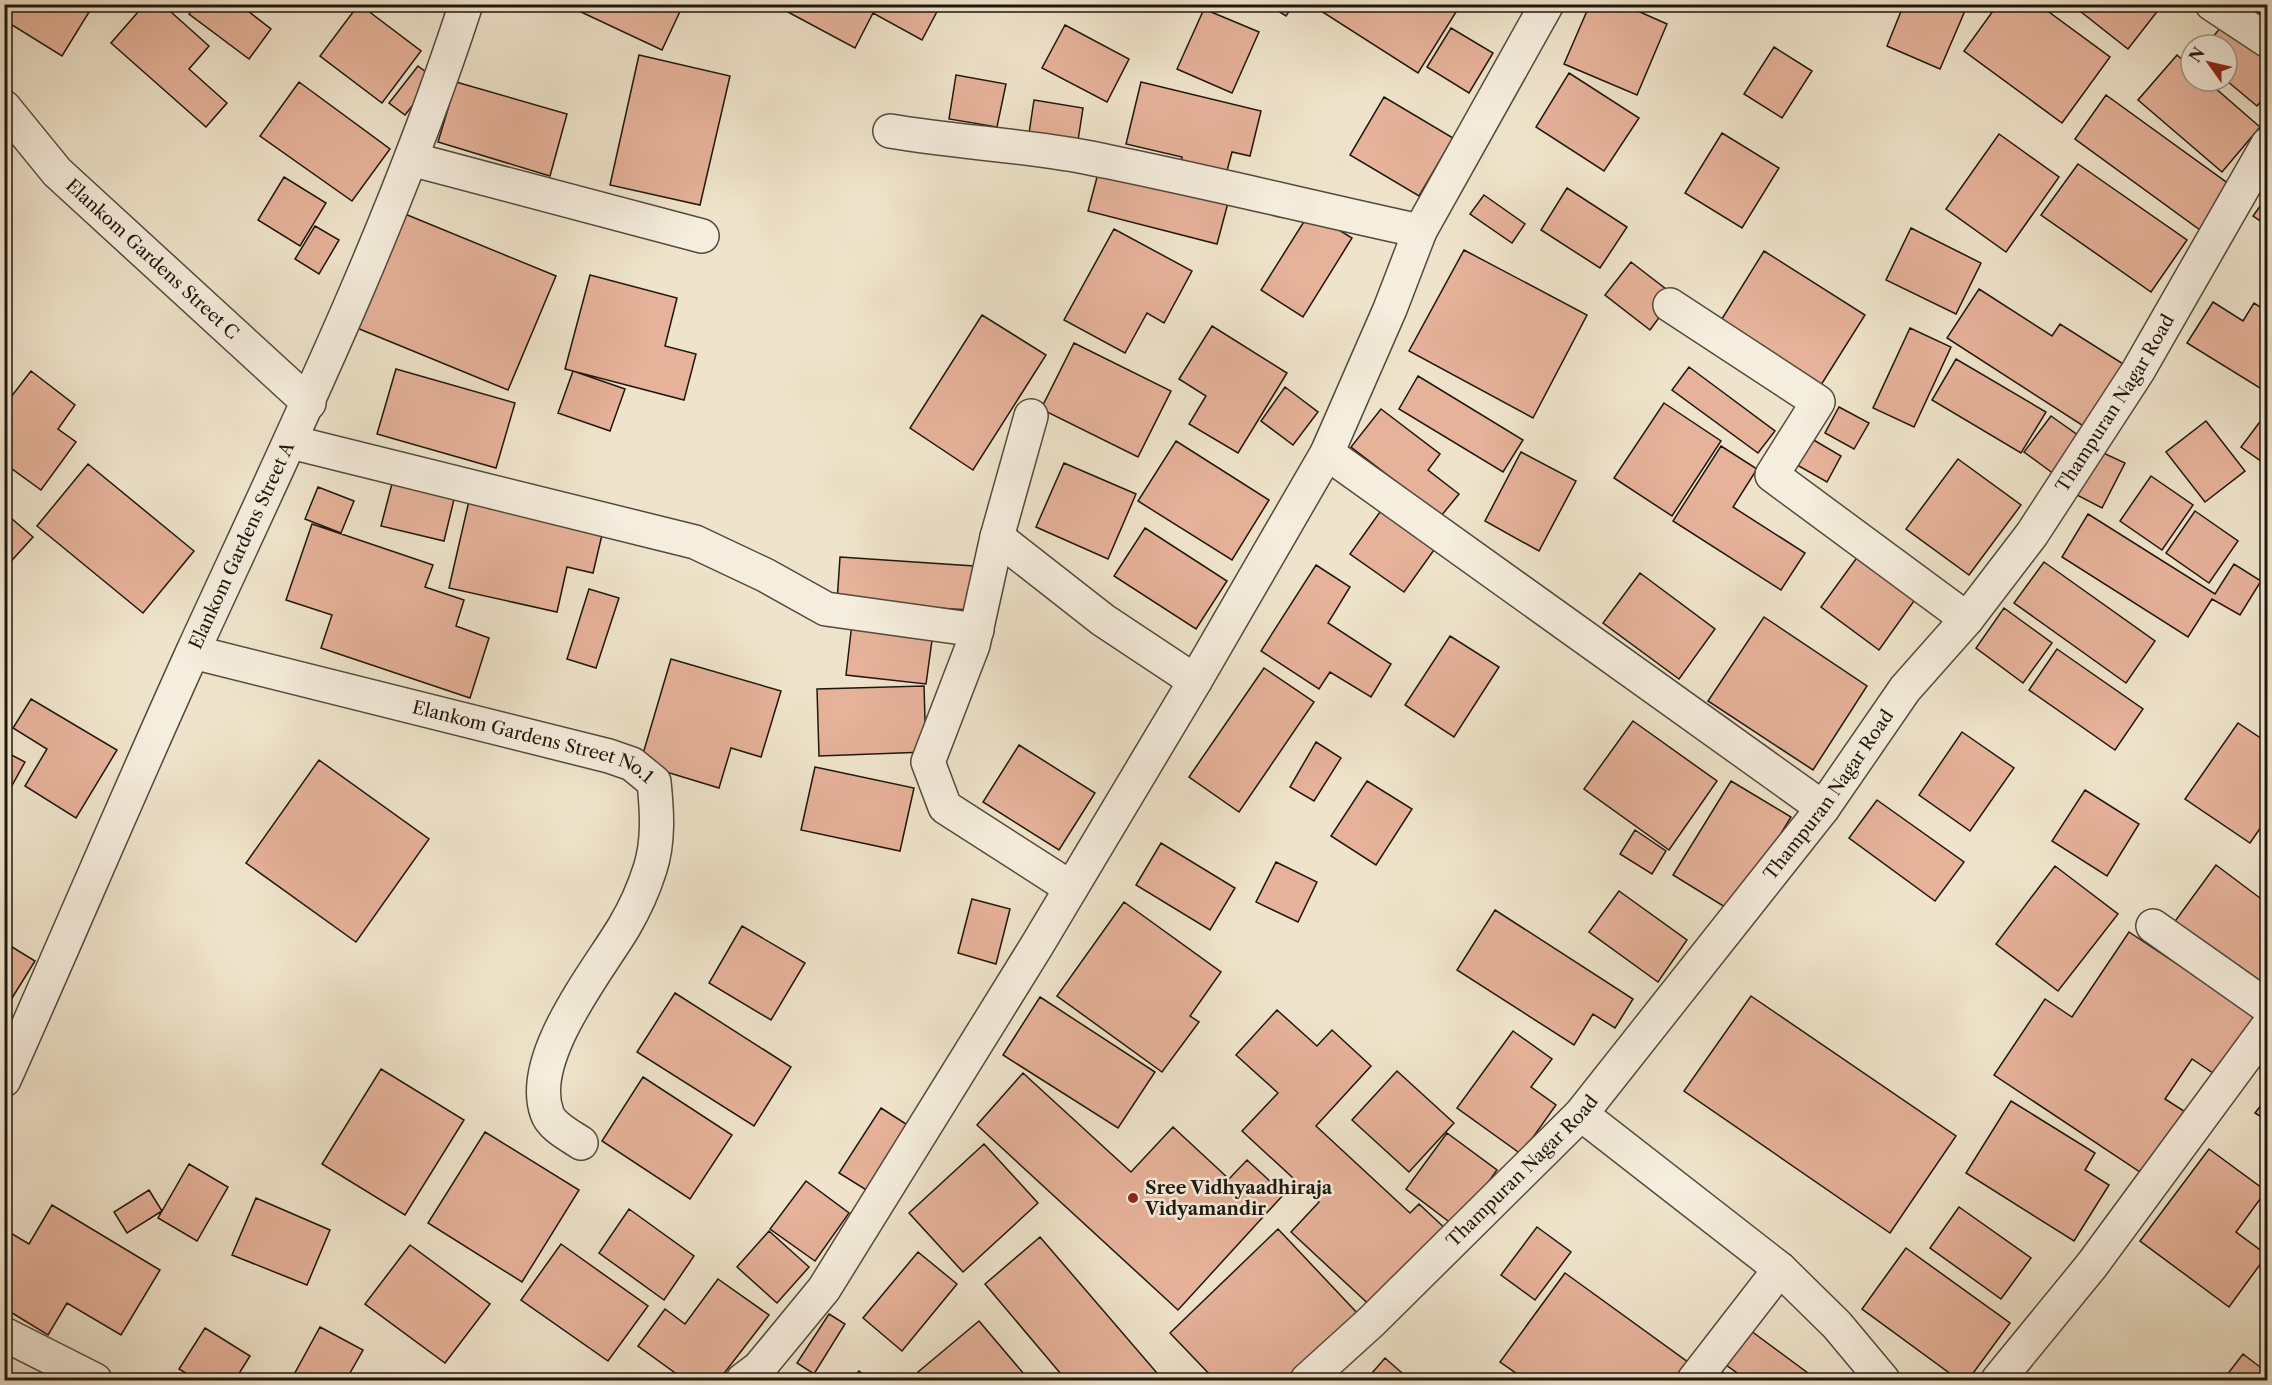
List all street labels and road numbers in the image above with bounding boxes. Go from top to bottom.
street label: Elankom Gardens Street C [61,174,243,344]
street label: Thampuran Nagar Road [2051,311,2179,496]
street label: Elankom Gardens Street A [184,438,299,653]
street label: Elankom Gardens Street No.1 [410,696,658,788]
street label: Thampuran Nagar Road [1759,706,1898,885]
street label: Thampuran Nagar Road [1442,1091,1603,1252]

